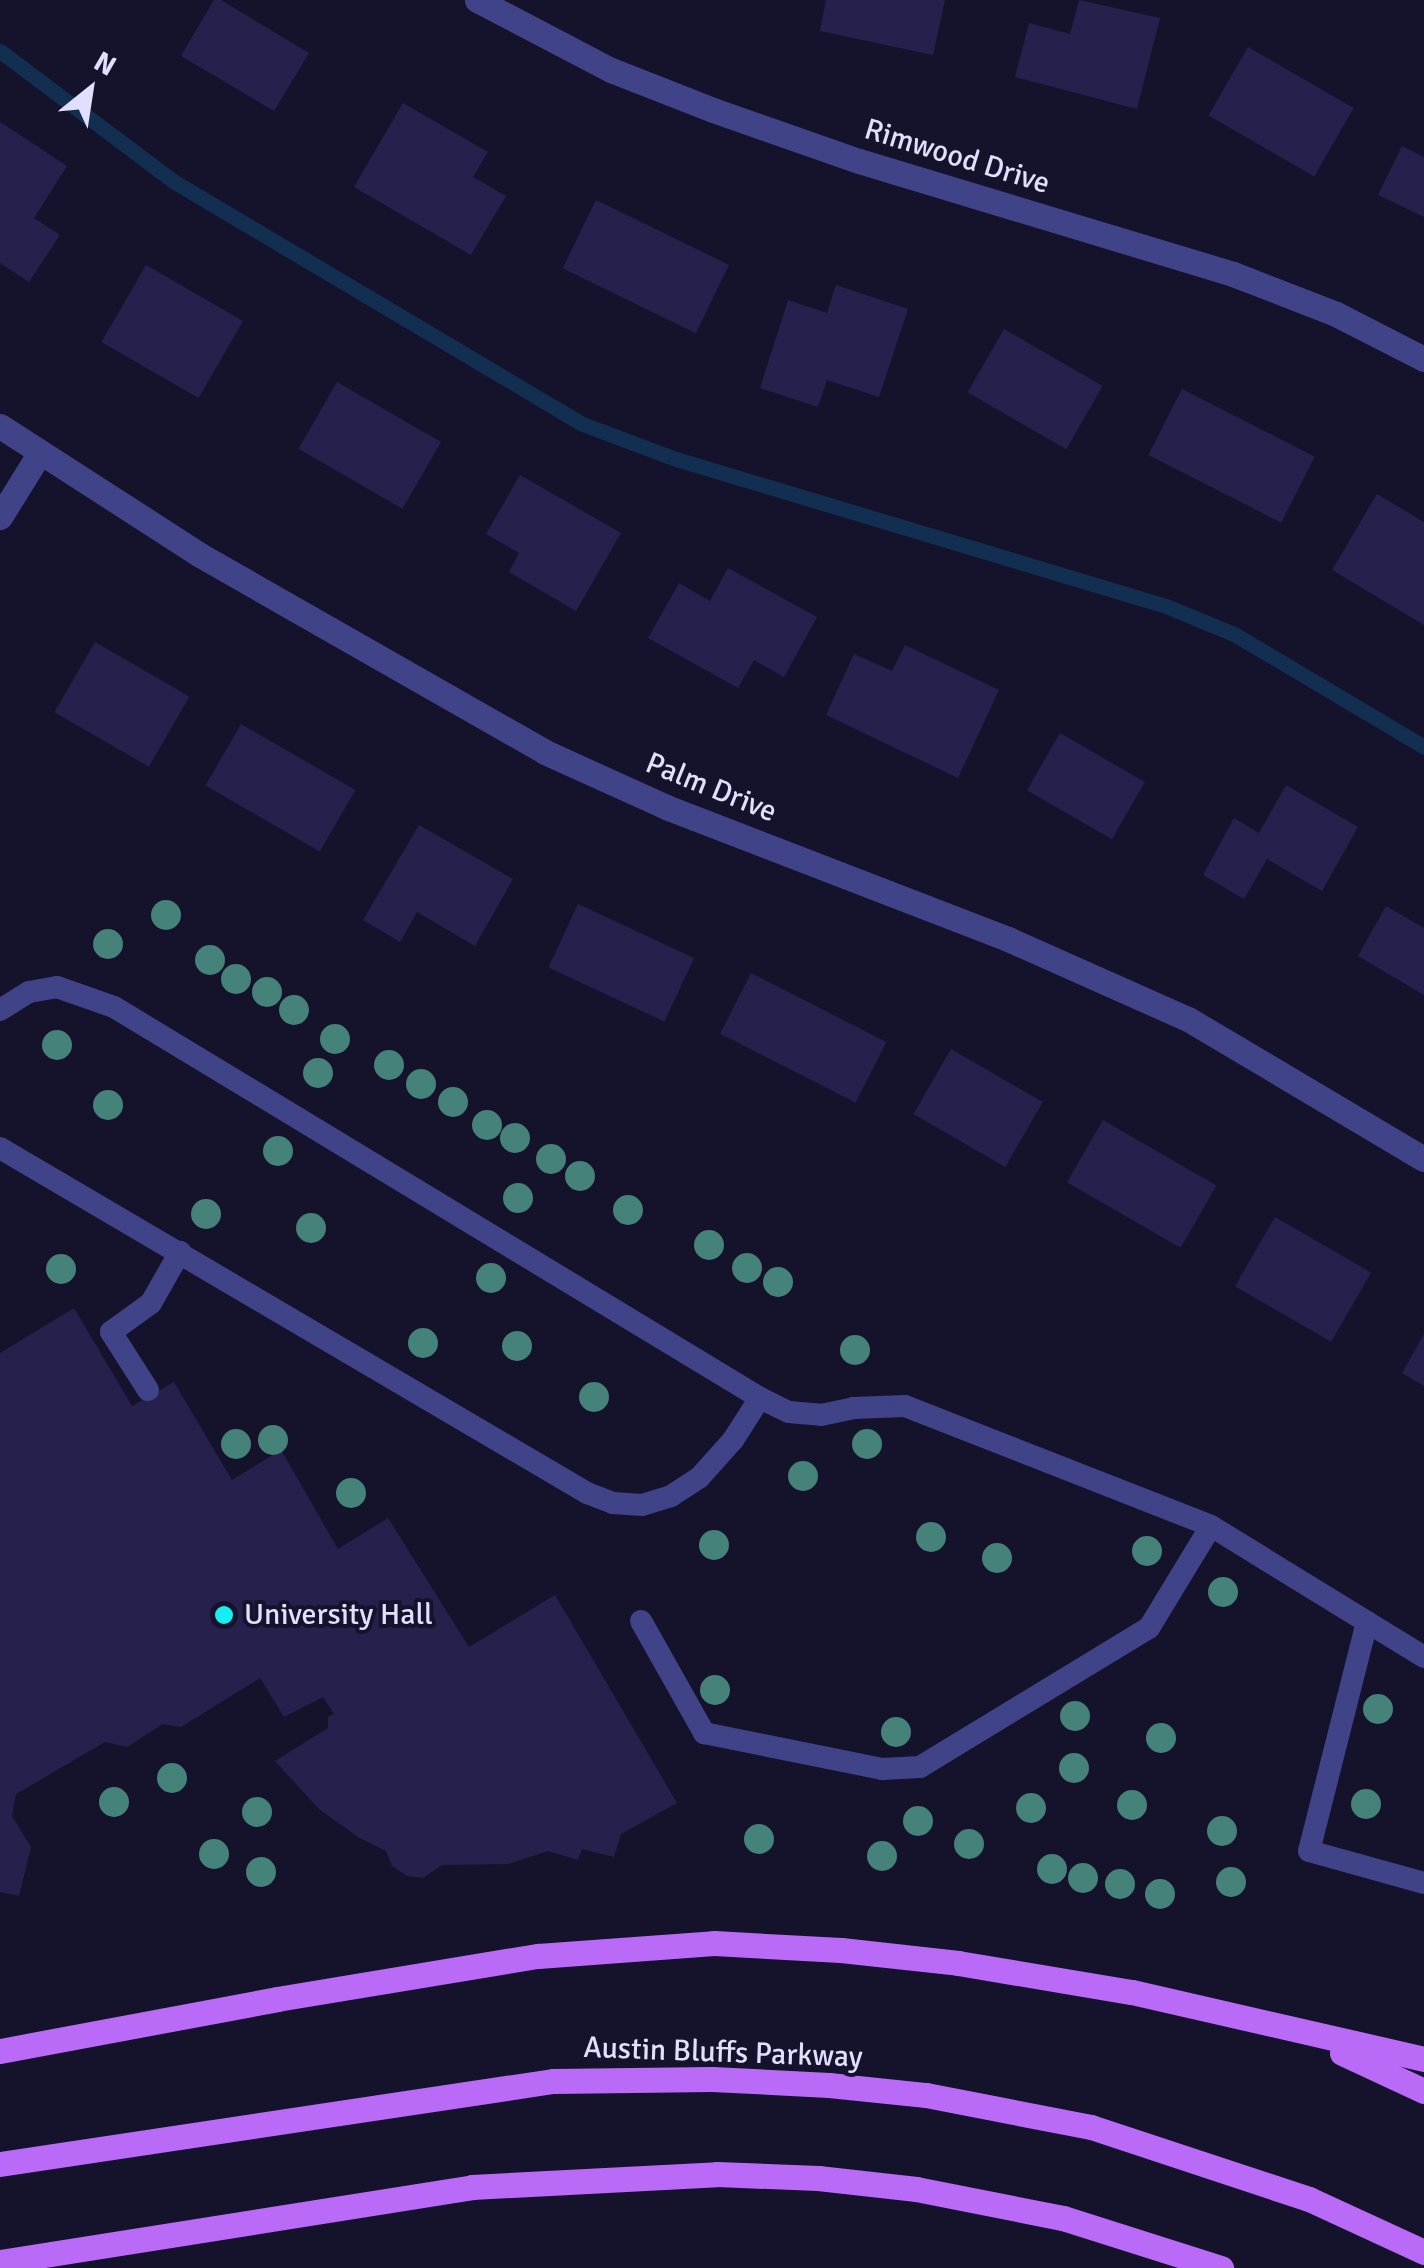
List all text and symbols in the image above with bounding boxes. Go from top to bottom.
north arrow [40,40,140,140]
text: N [88,44,122,84]
street label: Rimwood Drive [860,112,1054,202]
street label: Palm Drive [640,745,782,831]
place label: University Hall [244,1597,433,1633]
marker: University Hall [213,1604,235,1626]
street label: Austin Bluffs Parkway [583,2030,863,2076]

